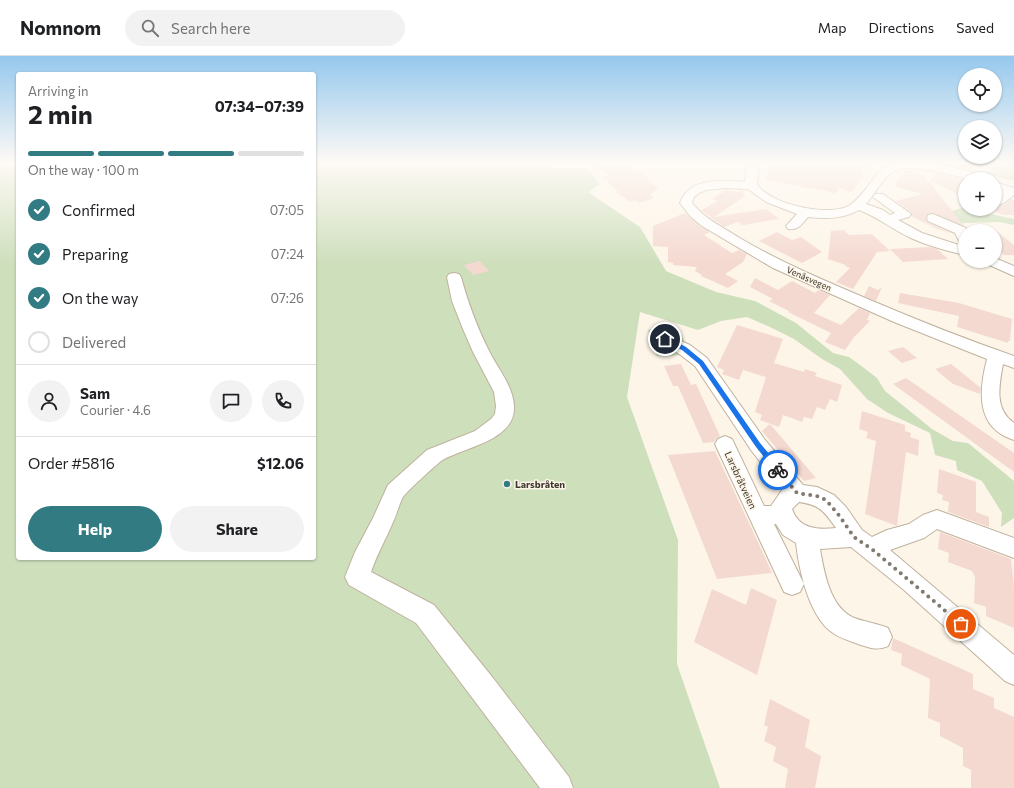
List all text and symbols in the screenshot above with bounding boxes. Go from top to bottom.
search box [125,10,405,46]
text: Nomnom [20,16,101,39]
icon: search [139,17,161,39]
text: Search here [171,19,250,37]
text: Map [818,19,847,36]
text: Directions [869,19,934,36]
text: Saved [956,19,994,36]
map controls [958,68,1002,268]
button: locate [958,68,1002,112]
text: Arriving in [28,83,88,99]
text: 07:34–07:39 [215,97,304,115]
text: 2 min [28,98,93,129]
button: layers [958,120,1002,164]
text: On the way · 100 m [28,162,139,178]
button: + [958,172,1002,216]
icon: check [28,199,50,221]
text: Confirmed [62,201,135,219]
text: 07:05 [270,202,304,218]
button: − [958,224,1002,268]
icon: check [28,243,50,265]
text: Preparing [62,245,128,263]
text: 07:24 [271,246,304,262]
street label: Venåsvegen [785,264,833,293]
icon: check [28,287,50,309]
text: On the way [62,289,139,307]
text: 07:26 [271,290,304,306]
pin [648,322,682,356]
icon: home [654,328,676,350]
text: Delivered [62,333,126,351]
button: person [28,380,70,422]
button: chat [210,380,252,422]
button: phone [262,380,304,422]
text: Sam [80,384,110,402]
text: Courier · 4.6 [80,402,151,418]
street label: Larsbråtveien [722,449,760,511]
courier [758,450,798,490]
text: Order #5816 [28,454,115,472]
text: $12.06 [257,454,304,472]
icon: bike [767,459,789,481]
place label: Larsbråten [515,478,565,490]
marker: Larsbråten [502,479,512,489]
button: Help [28,506,162,552]
button: Share [170,506,304,552]
pin [944,607,978,641]
icon: bag [950,613,972,635]

